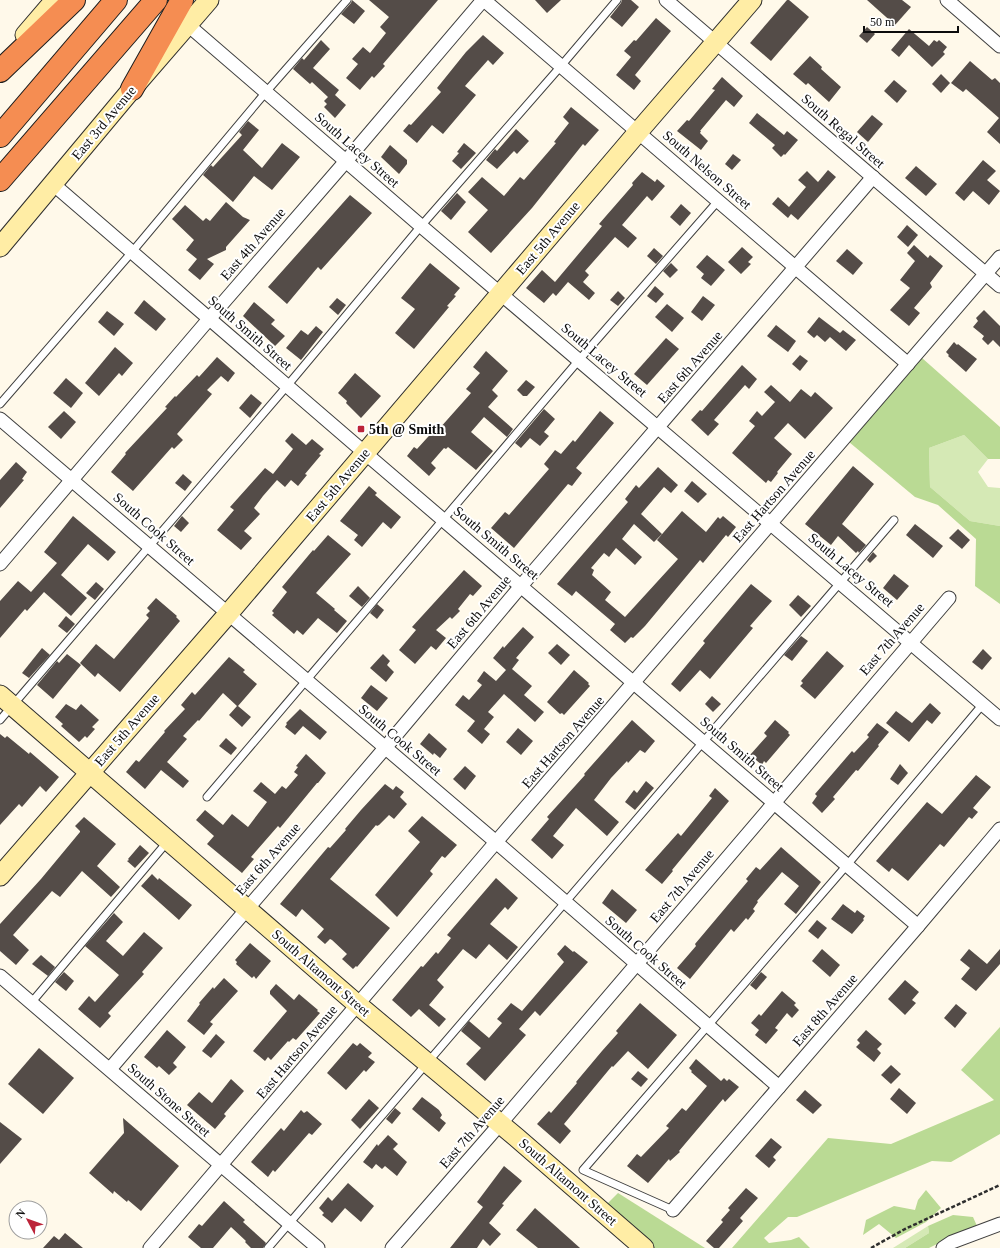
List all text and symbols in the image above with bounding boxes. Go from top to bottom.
scale bar [864,8,958,34]
text: 50 m [870,15,895,29]
street label: East 3rd Avenue [69,83,139,163]
street label: South Regal Street [798,91,888,171]
street label: South Lacey Street [312,109,402,191]
street label: South Nelson Street [660,128,754,212]
street label: East 5th Avenue [513,198,583,278]
street label: East 4th Avenue [218,205,288,283]
street label: South Smith Street [205,293,295,373]
street label: South Lacey Street [558,320,650,400]
street label: East 6th Avenue [655,328,725,406]
place label: 5th @ Smith [369,422,444,437]
marker: 5th @ Smith [356,424,366,434]
street label: East 5th Avenue [303,445,373,525]
street label: East Hartson Avenue [730,447,818,545]
street label: South Cook Street [110,490,198,568]
street label: South Smith Street [451,503,541,583]
street label: South Lacey Street [805,530,897,610]
street label: East 6th Avenue [444,572,514,652]
street label: East 7th Avenue [857,600,927,678]
street label: East 5th Avenue [92,691,162,769]
street label: East Hartson Avenue [519,693,607,791]
street label: South Cook Street [356,701,444,779]
street label: South Smith Street [697,714,787,794]
street label: East 6th Avenue [233,820,303,898]
street label: East 7th Avenue [647,846,717,926]
street label: South Cook Street [602,913,690,991]
street label: South Altamont Street [269,927,373,1020]
street label: East 8th Avenue [790,971,860,1049]
street label: East Hartson Avenue [254,1002,340,1102]
street label: South Stone Street [125,1060,213,1140]
street label: East 7th Avenue [437,1093,507,1171]
street label: South Altamont Street [516,1136,620,1229]
north arrow [8,1200,48,1240]
text: N [13,1206,28,1220]

